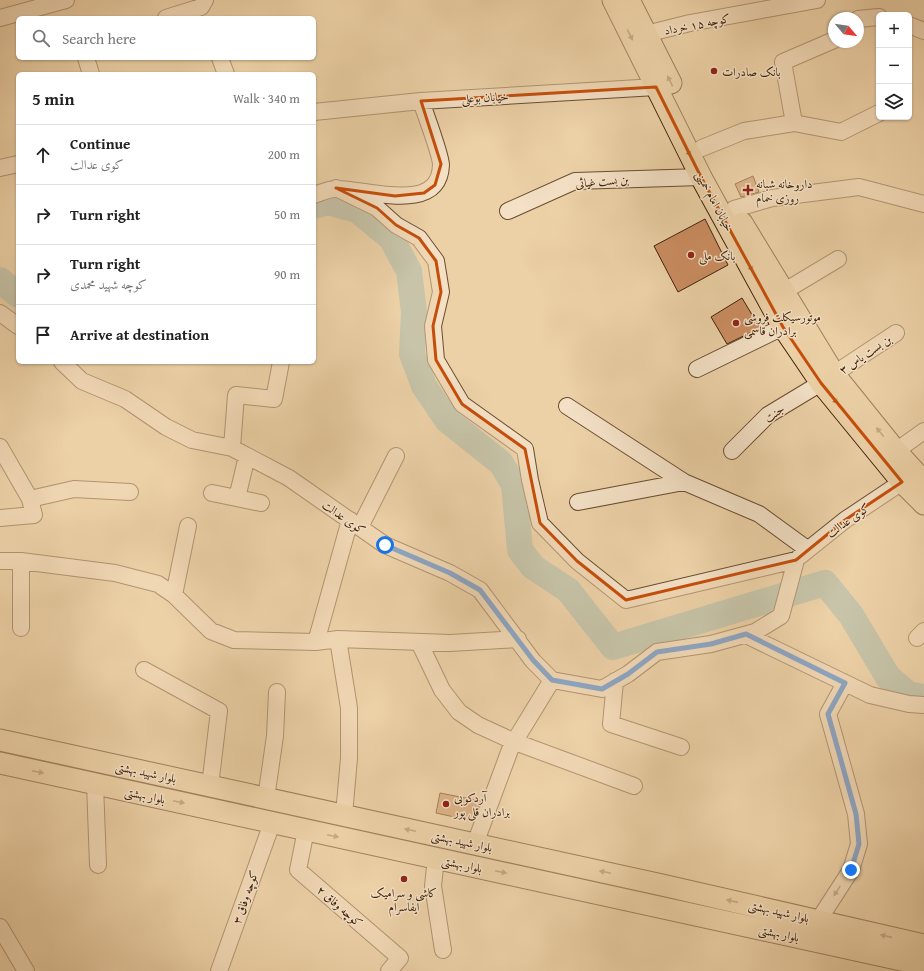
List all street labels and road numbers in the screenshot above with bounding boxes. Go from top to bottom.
street label: کوچه ۱۵ خرداد [662,9,732,40]
street label: خیابان بوعلی [461,87,509,108]
street label: خیابان امام خمینی [689,168,738,236]
street label: بن بست غیاثی [575,170,630,192]
street label: بن بست یاس ۳ [835,330,895,378]
street label: جنت [760,400,788,426]
street label: کوی عدالت [319,496,369,538]
street label: کوی عدالت [823,499,873,541]
street label: بلوار شهید بهشتی [114,757,178,788]
street label: بلوار بهشتی [123,782,167,809]
street label: بلوار شهید بهشتی [430,826,494,857]
street label: بلوار بهشتی [440,851,484,878]
street label: کوچه وفاق ۳ [228,868,263,926]
street label: کوچه وفاق ۲ [313,881,367,931]
street label: بلوار شهید بهشتی [747,896,811,927]
street label: بلوار بهشتی [757,920,801,947]

